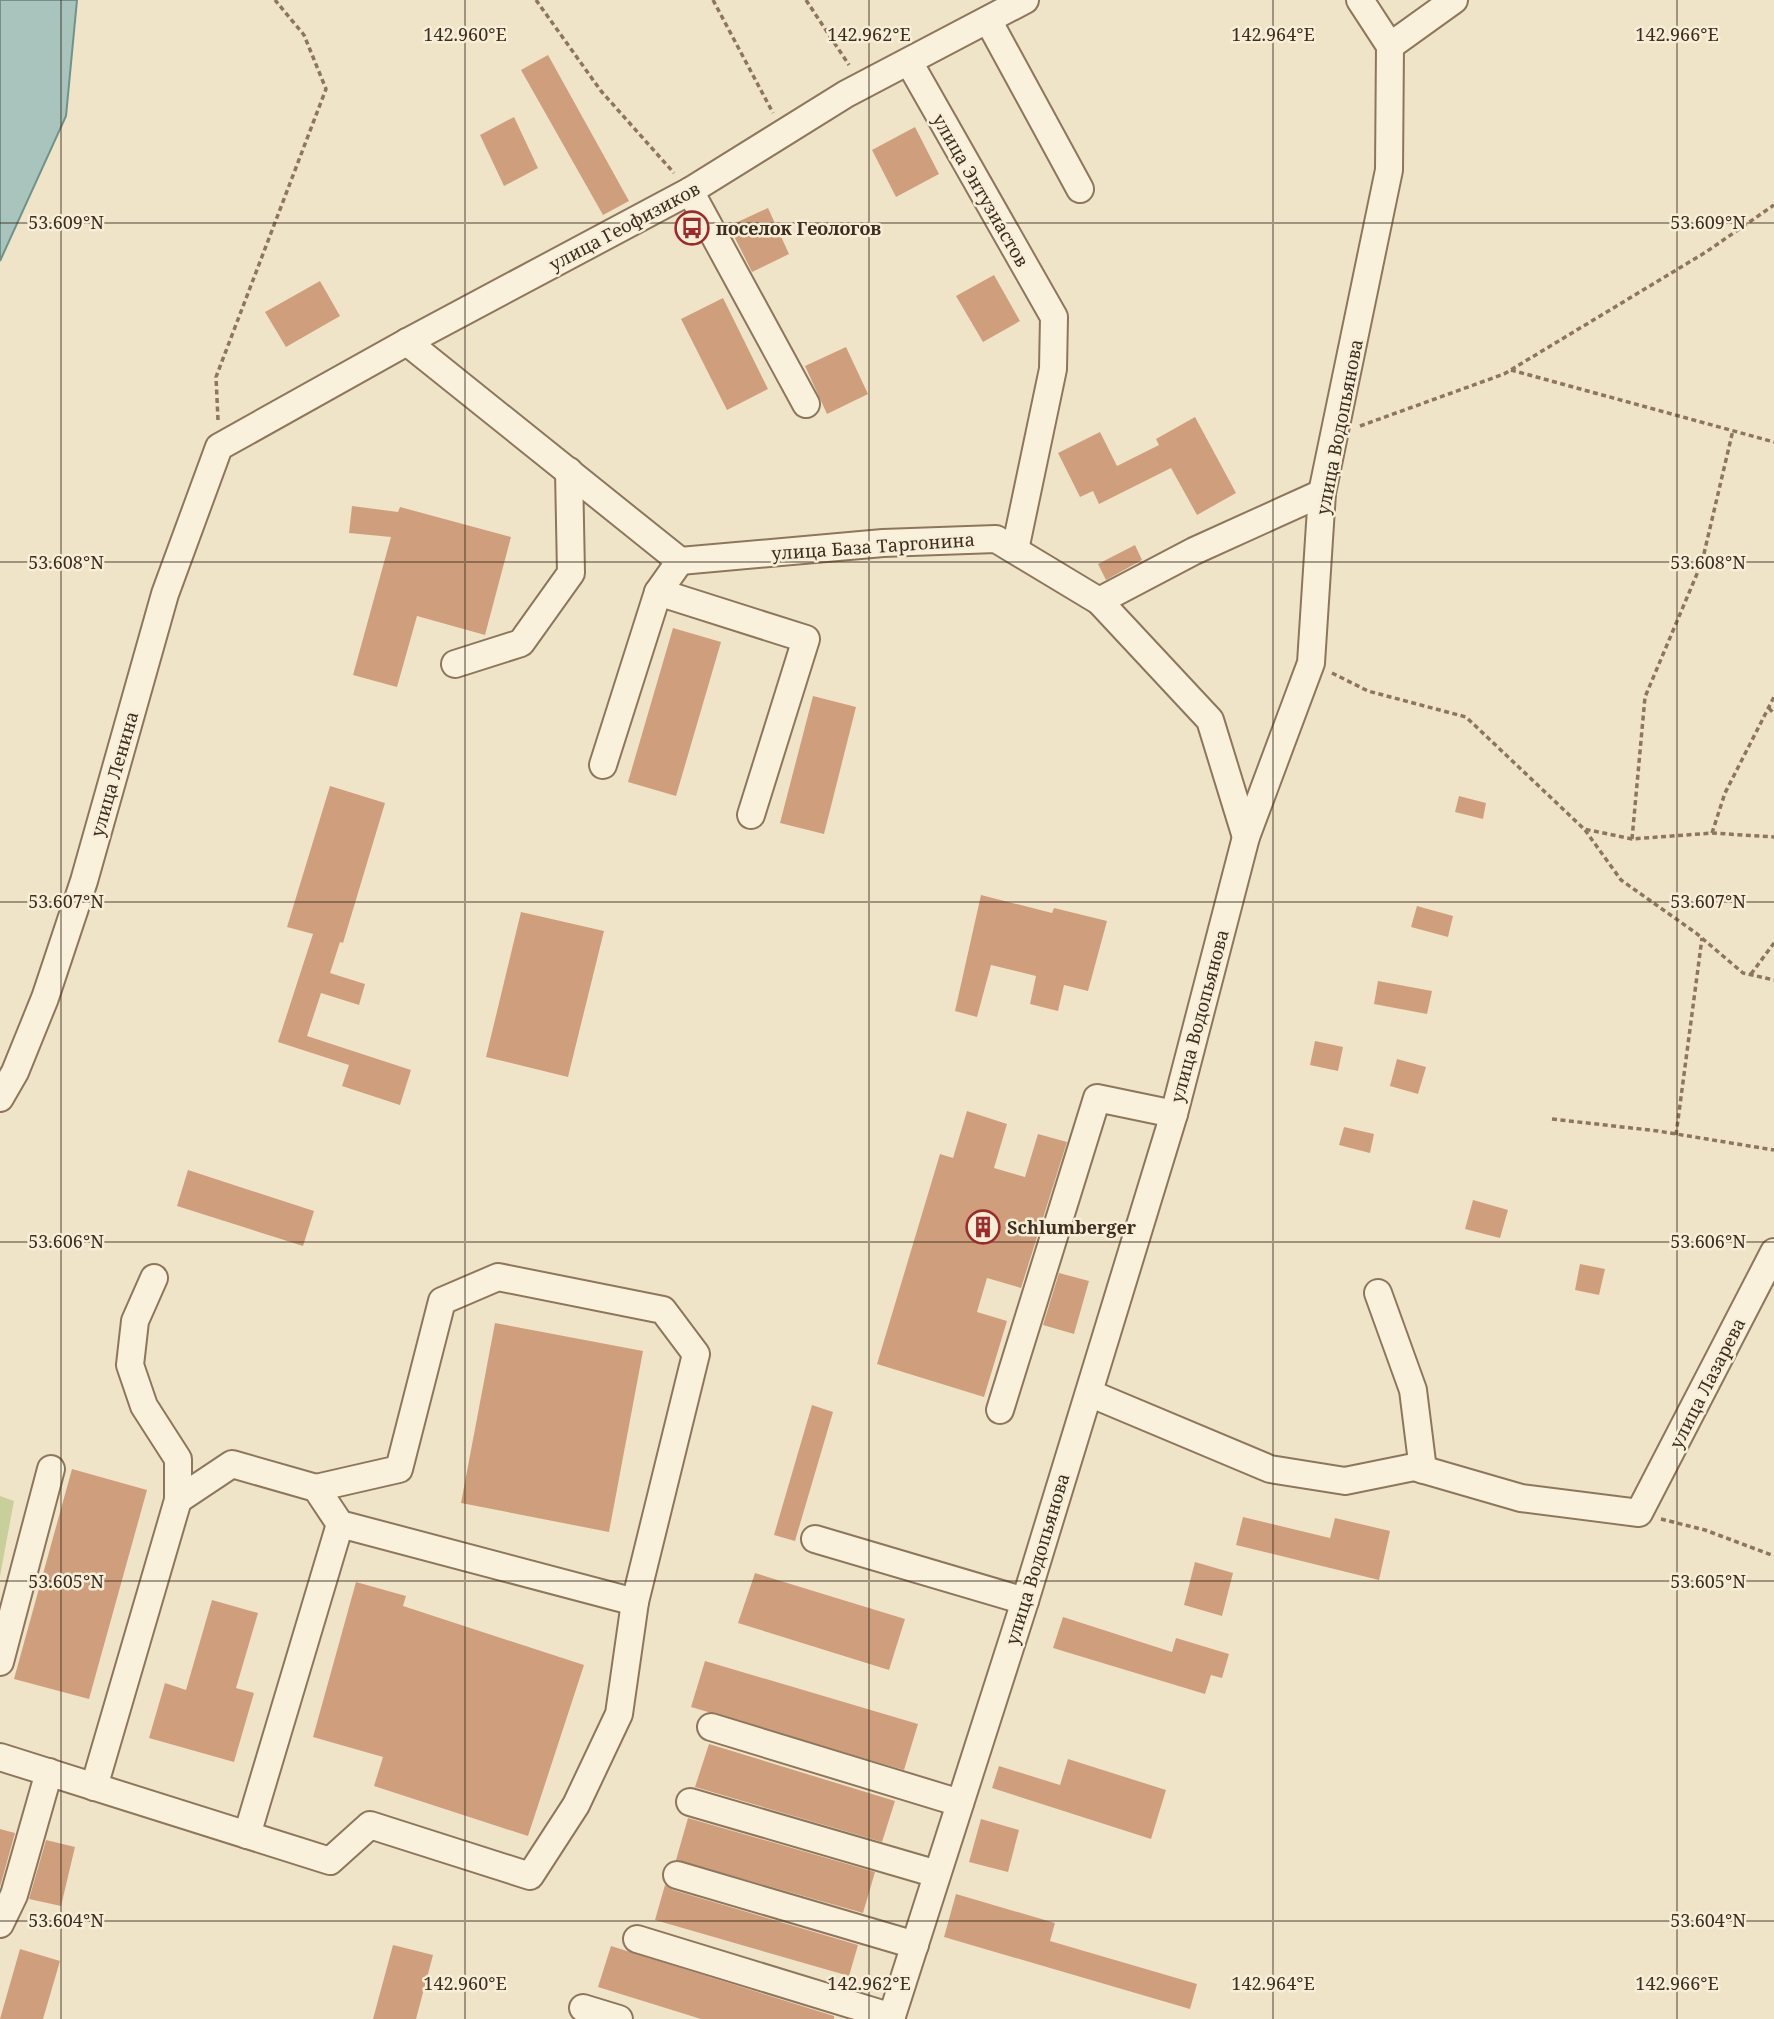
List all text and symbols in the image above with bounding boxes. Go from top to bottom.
text: 142.960°E [423,22,507,46]
text: 142.962°E [827,22,911,46]
text: 142.964°E [1231,22,1315,46]
text: 142.966°E [1635,22,1719,46]
street label: улица Энтузиастов [927,109,1035,271]
street label: улица Геофизиков [544,176,704,276]
bus stop icon: поселок Геологов [673,209,711,247]
text: 53.609°N [28,210,104,234]
text: 53.609°N [1670,210,1746,234]
place label: поселок Геологов [716,216,881,240]
street label: улица Водопьянова [1310,337,1368,517]
street label: улица База Таргонина [771,527,975,565]
text: 53.608°N [28,550,104,574]
text: 53.608°N [1670,550,1746,574]
street label: улица Ленина [85,708,143,840]
text: 53.607°N [28,889,104,913]
text: 53.607°N [1670,889,1746,913]
street label: улица Водопьянова [1164,927,1234,1105]
building icon: Schlumberger [964,1208,1002,1246]
place label: Schlumberger [1007,1215,1137,1239]
text: 53.606°N [28,1229,104,1253]
text: 53.606°N [1670,1229,1746,1253]
street label: улица Лазарева [1664,1313,1750,1453]
street label: улица Водопьянова [999,1470,1075,1648]
text: 53.605°N [28,1569,104,1593]
text: 53.605°N [1670,1569,1746,1593]
text: 53.604°N [28,1908,104,1932]
text: 53.604°N [1670,1908,1746,1932]
text: 142.960°E [423,1971,507,1995]
text: 142.962°E [827,1971,911,1995]
text: 142.964°E [1231,1971,1315,1995]
text: 142.966°E [1635,1971,1719,1995]

